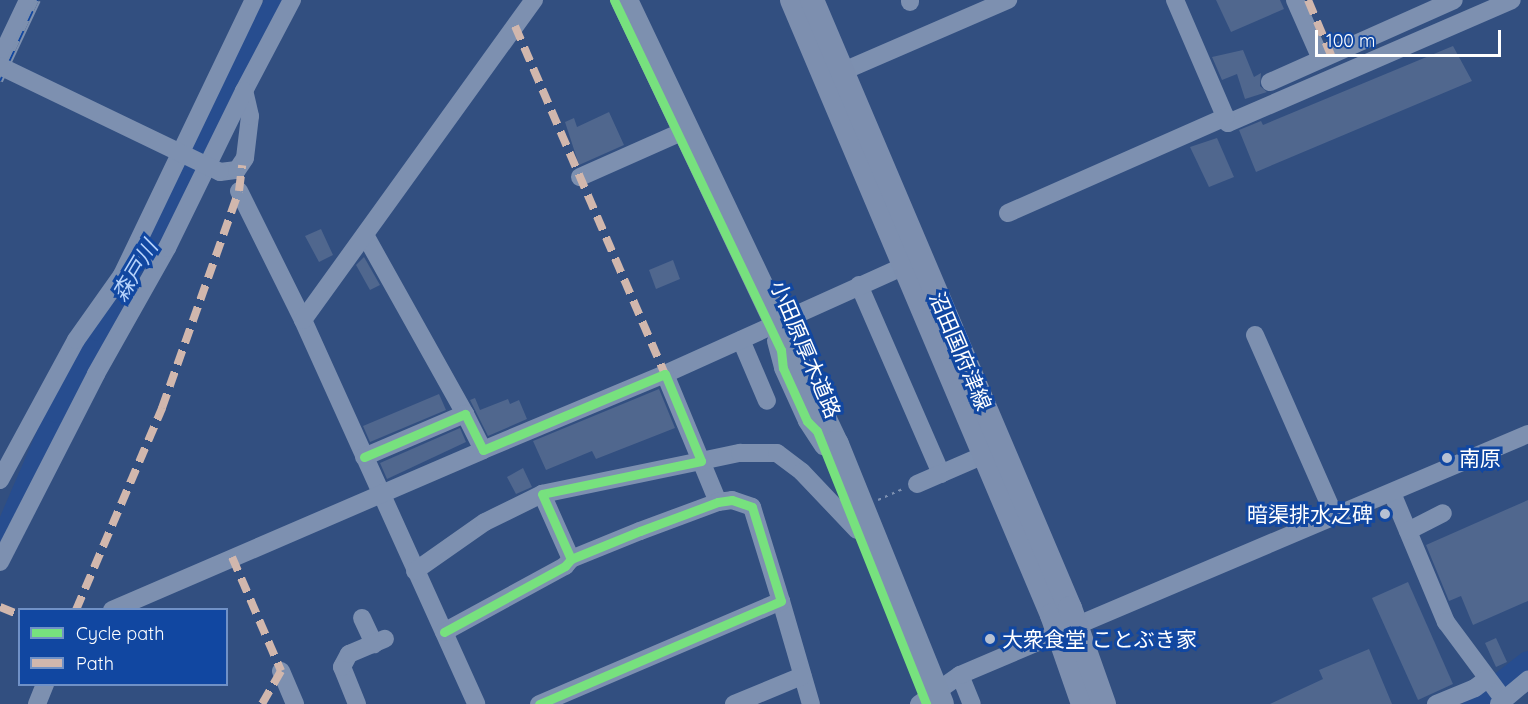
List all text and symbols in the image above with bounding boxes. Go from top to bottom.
scale bar [1318,18,1504,56]
text: 100 m [1326,29,1375,52]
water label: 森戸川 [107,236,163,306]
street label: 小田原厚木道路 [766,276,846,422]
street label: 沼田国府津線 [925,288,997,414]
place label: 南原 [1459,445,1501,471]
marker: 南原 [1440,451,1454,465]
place label: 暗渠排水之碑 [1247,501,1373,527]
marker: 暗渠排水之碑 [1378,507,1392,521]
legend [18,608,228,686]
text: Cycle path [76,622,164,645]
place label: 大衆食堂 ことぶき家 [1002,626,1197,652]
marker: 大衆食堂 ことぶき家 [983,632,997,646]
text: Path [76,652,114,675]

